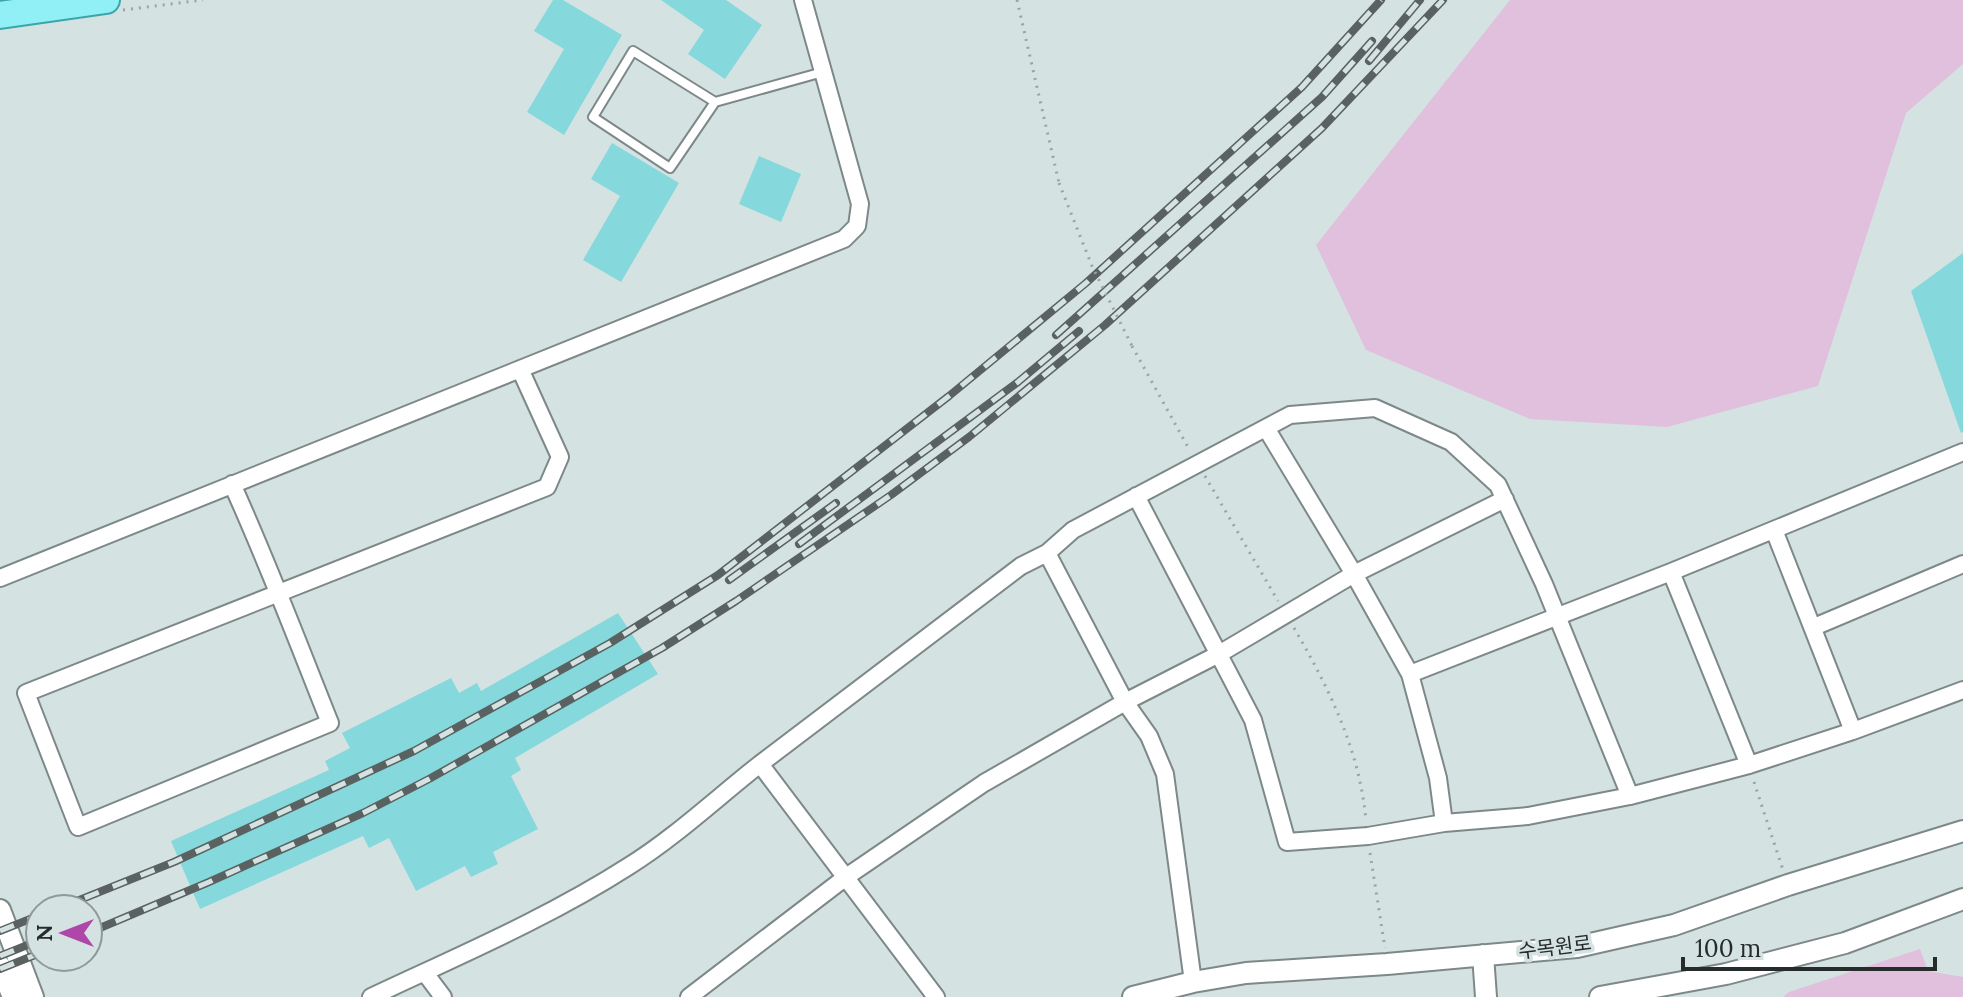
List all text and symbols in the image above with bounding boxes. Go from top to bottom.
north arrow [24,893,104,973]
scale bar [1683,921,1935,971]
text: N [30,924,58,942]
street label: 수목원로 [1517,930,1593,963]
text: 100 m [1695,933,1761,964]

